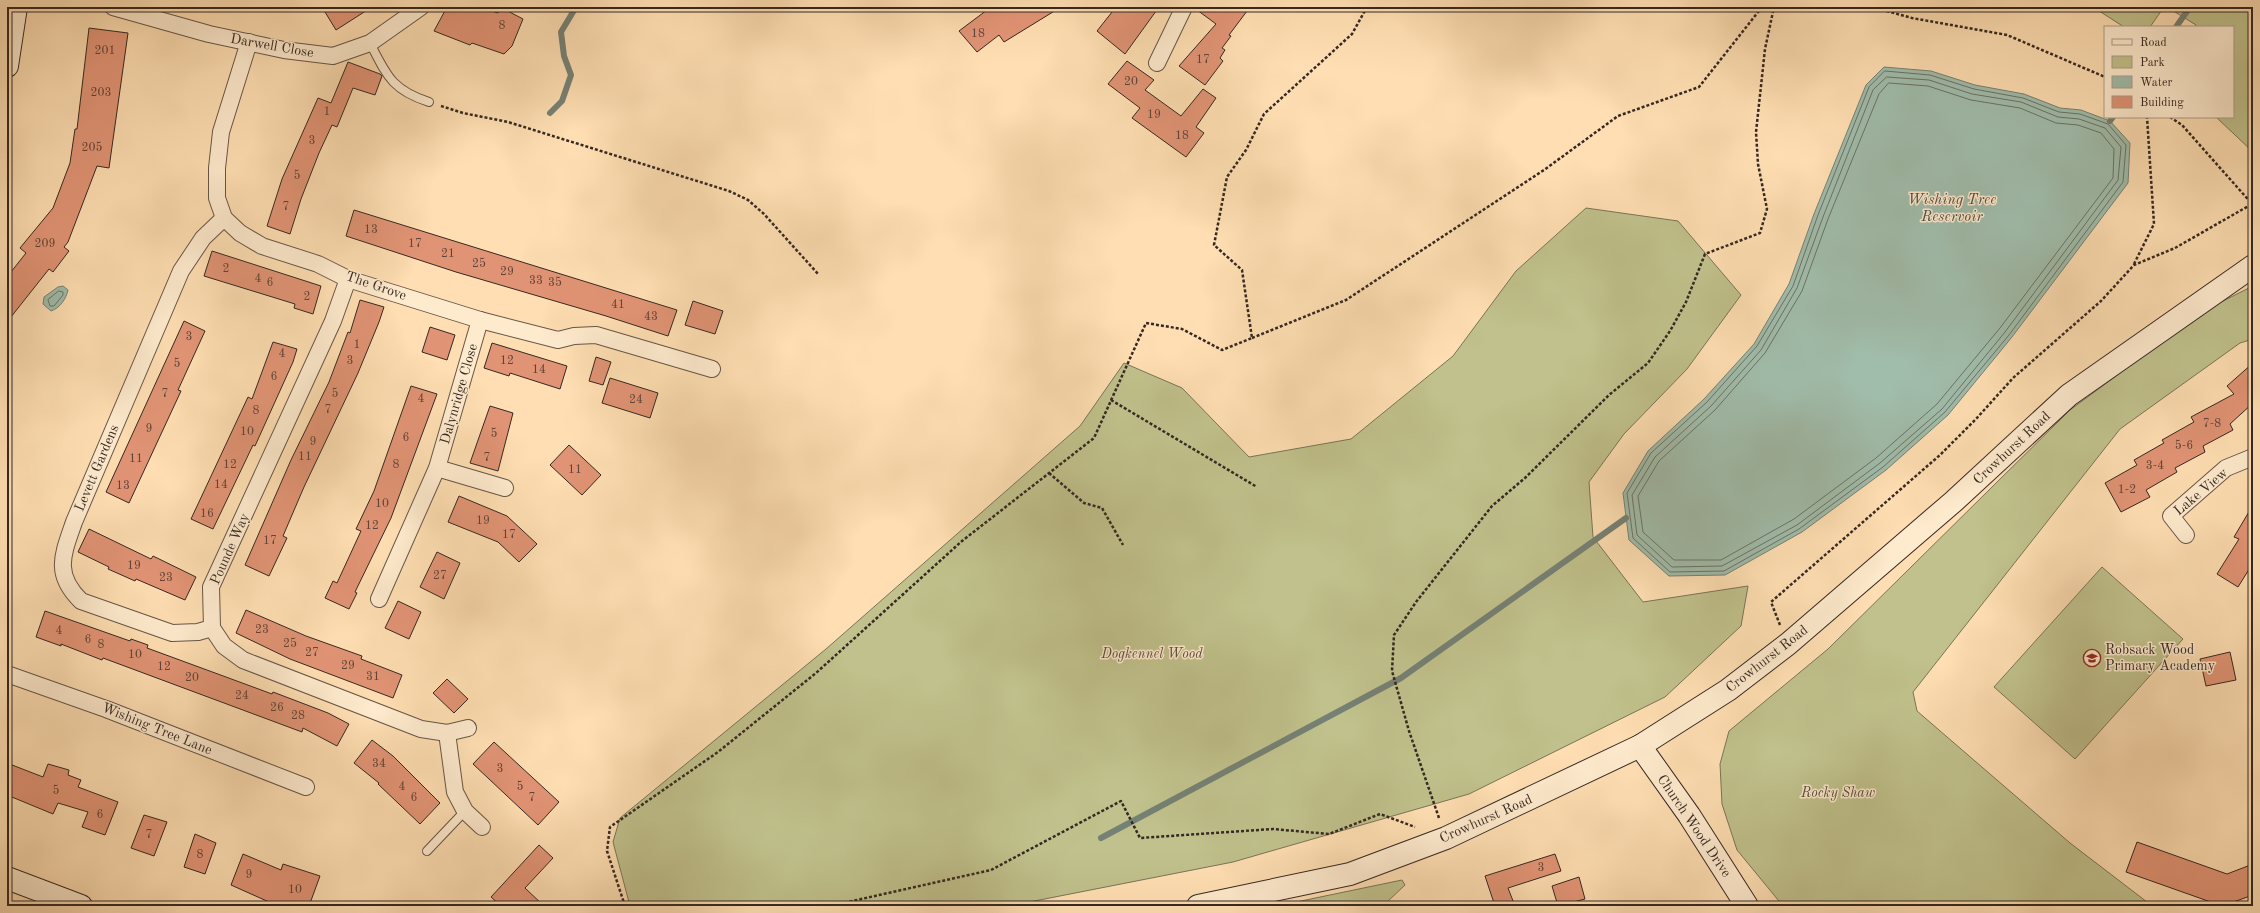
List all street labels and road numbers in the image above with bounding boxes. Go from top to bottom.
street label: Darwell Close [229,32,315,60]
street label: The Grove [344,269,408,303]
street label: Dalynridge Close [438,342,480,446]
street label: Crowhurst Road [1971,409,2053,487]
street label: Levett Gardens [72,423,122,513]
street label: Lake View [2172,466,2231,518]
street label: Pounde Way [208,511,252,587]
street label: Crowhurst Road [1723,623,1811,695]
street label: Wishing Tree Lane [100,701,214,757]
street label: Church Wood Drive [1655,772,1733,880]
street label: Crowhurst Road [1438,792,1534,846]

